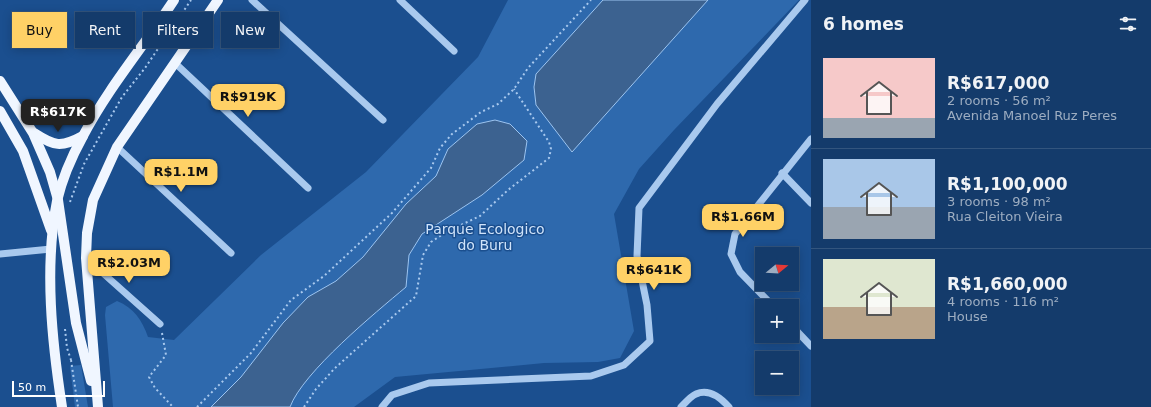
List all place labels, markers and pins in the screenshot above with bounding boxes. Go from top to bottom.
pin: R$919K [215,84,281,118]
pin: R$617K [25,99,91,133]
pin: R$1.1M [148,159,214,193]
pin: R$1.66M [706,204,780,238]
pin: R$2.03M [92,250,166,284]
pin: R$641K [621,257,687,291]

